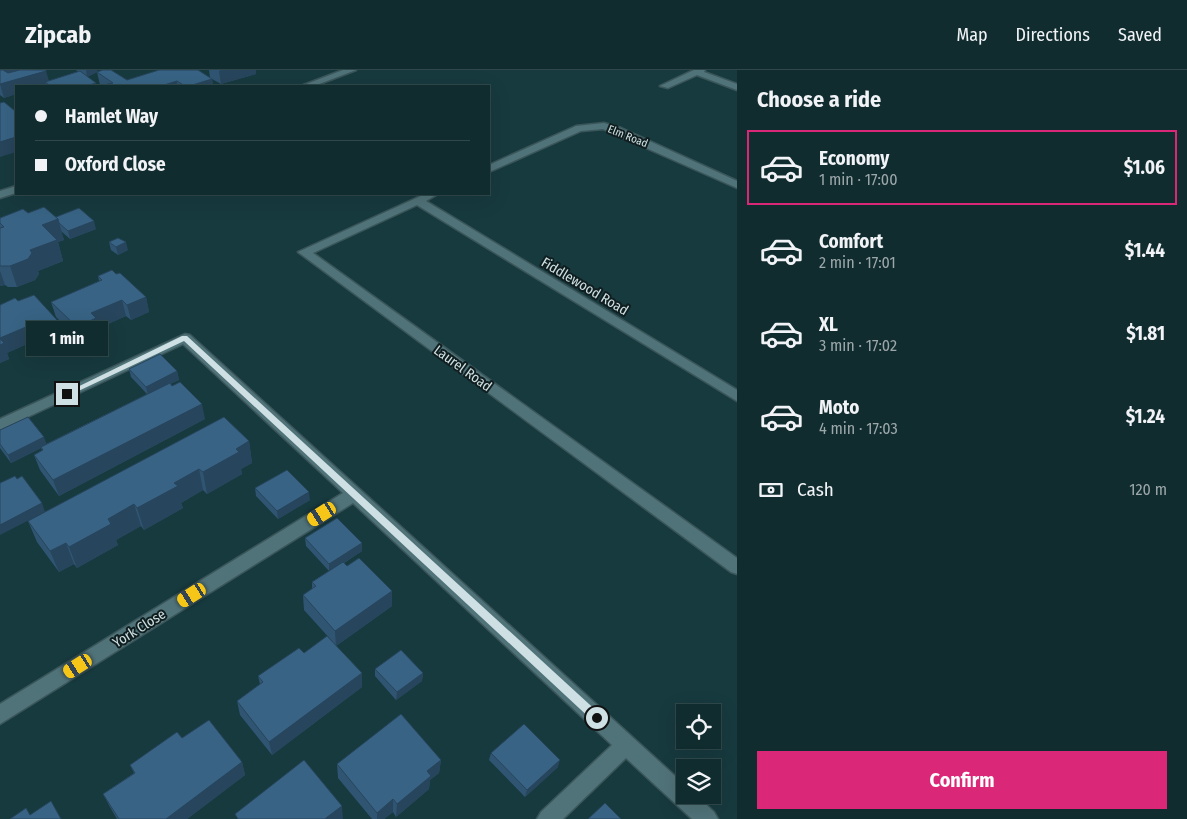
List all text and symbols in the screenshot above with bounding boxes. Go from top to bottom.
text: Zipcab [25,21,91,49]
text: Map [956,24,988,46]
text: Directions [1016,24,1090,46]
text: Saved [1118,24,1162,46]
text: Choose a ride [757,86,881,113]
text: Hamlet Way [65,105,158,128]
street label: Elm Road [606,123,650,150]
icon: car [759,145,804,190]
text: Economy [819,147,889,170]
text: Oxford Close [65,153,166,176]
text: $1.06 [1124,156,1165,179]
text: 1 min · 17:00 [819,170,897,189]
icon: car [759,228,804,273]
text: Comfort [819,230,883,253]
text: $1.44 [1125,239,1165,262]
text: 2 min · 17:01 [819,253,896,272]
street label: Fiddlewood Road [538,254,631,319]
icon: car [759,311,804,356]
text: XL [819,313,838,336]
callout: 1 min [26,322,108,356]
text: $1.81 [1126,322,1165,345]
text: 1 min [50,329,84,348]
text: 3 min · 17:02 [819,336,897,355]
street label: Laurel Road [430,342,495,395]
route end [56,383,78,405]
icon: car [759,394,804,439]
text: Moto [819,396,859,419]
text: $1.24 [1126,405,1165,428]
text: 4 min · 17:03 [819,419,898,438]
icon: cash [757,476,785,504]
text: Cash [797,478,834,501]
text: 120 m [1129,480,1167,499]
car [305,500,338,528]
car [175,581,208,609]
street label: York Close [110,606,169,651]
car [61,652,94,680]
map controls [676,704,721,804]
button: locate [676,704,721,749]
route start [586,707,608,729]
button: Confirm [757,751,1167,809]
button: layers [676,759,721,804]

